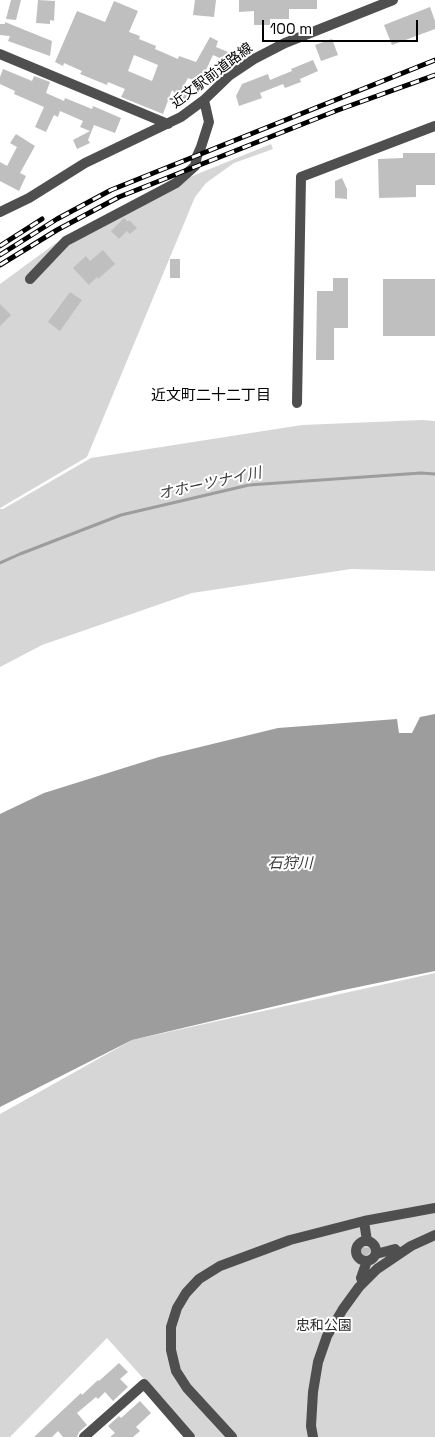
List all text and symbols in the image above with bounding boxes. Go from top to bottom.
scale bar [265,10,421,42]
text: 100 m [270,19,312,38]
street label: 近文駅前道路線 [168,40,256,112]
district label: 近文町二十二丁目 [151,387,271,405]
water label: オホーツナイ川 [157,464,263,504]
water label: 石狩川 [268,855,312,873]
park label: 忠和公園 [296,1318,352,1334]

